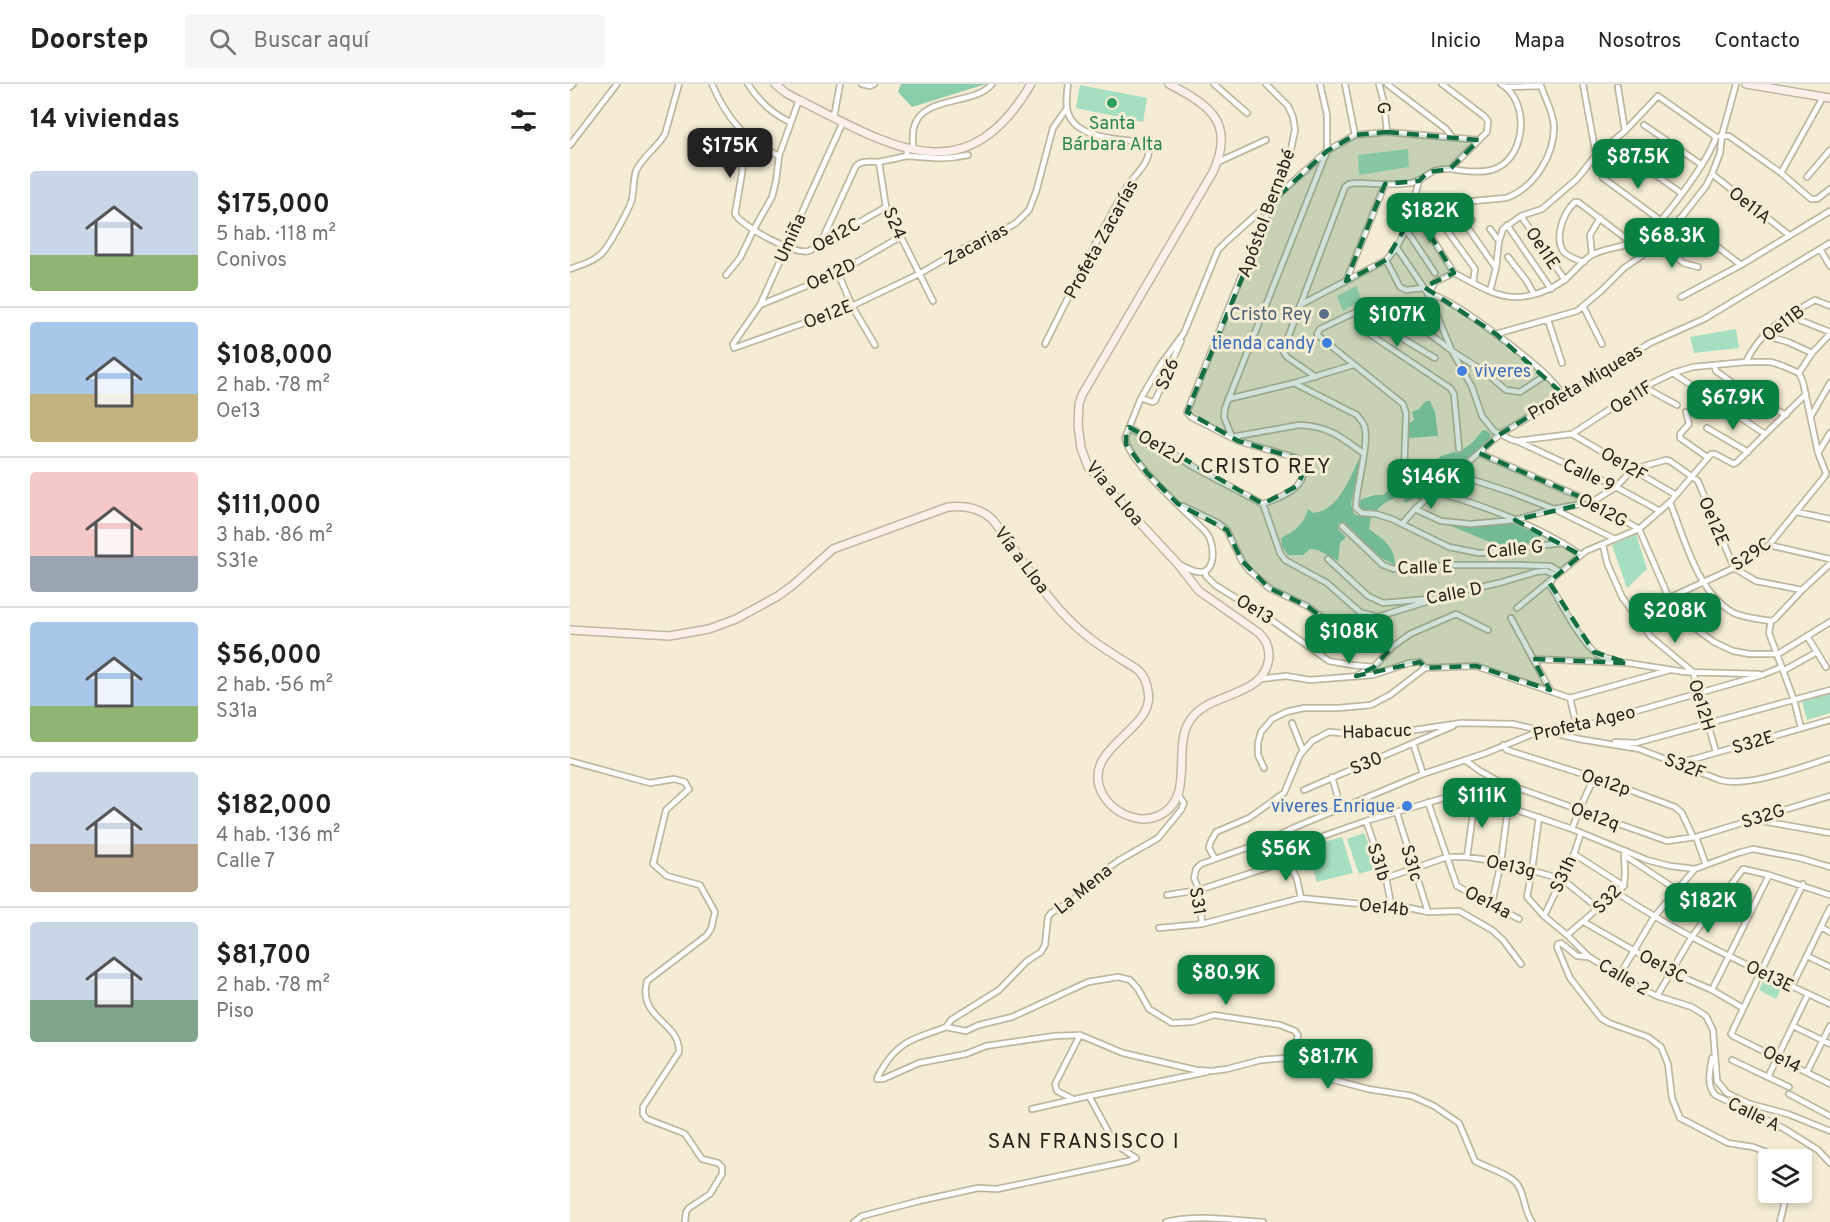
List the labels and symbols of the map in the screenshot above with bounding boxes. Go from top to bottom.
marker: Santa Bárbara Alta [1105,96,1119,110]
street label: G [1370,100,1395,116]
place label: Santa Bárbara Alta [1062,113,1162,157]
pin: $175K [688,128,772,179]
pin: $87.5K [1589,139,1687,190]
street label: Apóstol Bernabé [1233,146,1301,281]
street label: Profeta Zacarías [1060,176,1145,303]
street label: Oe11A [1723,182,1775,230]
pin: $182K [1388,193,1472,244]
street label: S24 [877,204,911,243]
street label: Umiña [770,210,812,267]
street label: Oe12C [808,214,865,259]
pin: $68.3K [1623,218,1721,269]
street label: Zacarias [941,219,1013,272]
street label: Oe11E [1519,223,1564,275]
street label: Oe12D [803,254,860,297]
street label: Oe12E [801,295,857,335]
pin: $107K [1355,297,1439,348]
street label: Oe11B [1758,301,1810,348]
place label: Cristo Rey [1229,304,1312,327]
marker: Cristo Rey [1317,307,1331,321]
place label: tienda candy [1211,333,1315,356]
marker: tienda candy [1320,336,1334,350]
street label: Profeta Miqueas [1524,340,1647,427]
street label: S26 [1151,355,1185,394]
place label: viveres [1474,361,1531,384]
marker: viveres [1455,364,1469,378]
street label: Oe11F [1606,376,1657,420]
pin: $67.9K [1684,380,1782,431]
street label: Oe12J [1133,426,1188,471]
street label: Oe12F [1596,443,1651,488]
district label: CRISTO REY [1200,454,1332,481]
street label: Calle 9 [1558,454,1618,498]
street label: Via a Lloa [1080,457,1148,531]
pin: $146K [1389,459,1473,510]
street label: Oe12G [1574,489,1631,534]
street label: Oe12E [1692,494,1733,550]
street label: Vía a Lloa [988,523,1054,599]
street label: S29C [1727,533,1777,577]
street label: Calle G [1486,536,1545,565]
street label: Calle E [1397,556,1453,581]
street label: Calle D [1424,578,1484,611]
street label: Oe13 [1231,590,1277,631]
pin: $208K [1633,593,1717,644]
pin: $108K [1307,614,1391,665]
street label: Oe12H [1682,677,1719,734]
street label: Profeta Ageo [1531,701,1638,747]
street label: Habacuc [1342,720,1412,745]
street label: S32E [1730,726,1777,760]
street label: S30 [1347,747,1386,781]
street label: S32F [1661,749,1708,786]
street label: Oe12p [1578,765,1633,802]
pin: $111K [1440,778,1524,829]
place label: viveres Enrique [1271,796,1395,819]
street label: Oe12q [1567,798,1622,837]
marker: viveres Enrique [1400,799,1414,813]
street label: S32G [1739,800,1788,835]
pin: $56K [1250,831,1322,882]
street label: S31b [1361,841,1394,884]
street label: S31c [1394,842,1427,885]
street label: Oe13g [1483,851,1538,884]
street label: S31h [1546,852,1583,897]
street label: La Mena [1050,860,1118,920]
street label: S32 [1589,880,1628,920]
street label: Oe14a [1460,882,1515,925]
pin: $182K [1666,883,1750,934]
street label: S31 [1183,885,1210,917]
street label: Oe14b [1358,894,1410,923]
street label: Oe13C [1634,945,1691,990]
street label: Calle 2 [1593,954,1653,1002]
pin: $80.9K [1177,955,1275,1006]
street label: Oe13E [1741,956,1797,999]
pin: $81.7K [1279,1039,1377,1090]
street label: Oe14 [1758,1041,1804,1079]
street label: Calle A [1723,1093,1784,1138]
district label: SAN FRANSISCO I [988,1129,1180,1156]

